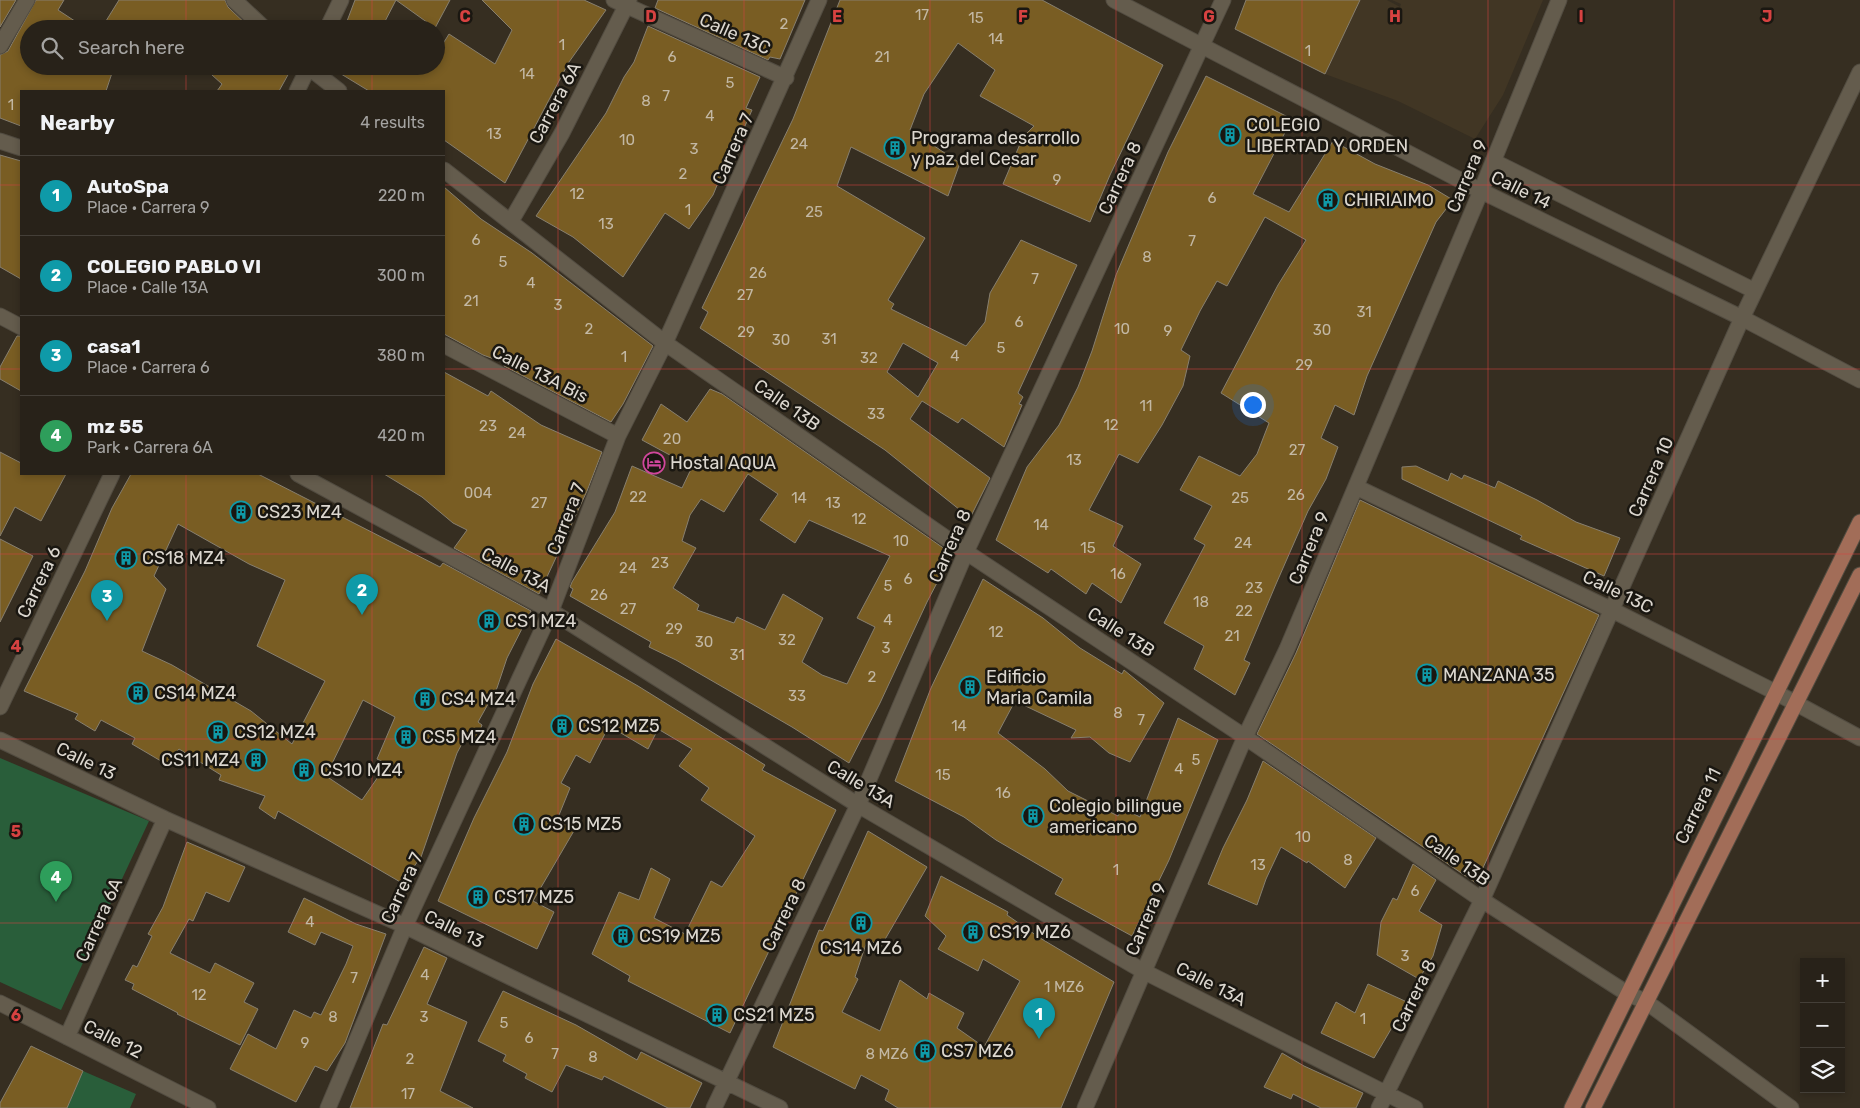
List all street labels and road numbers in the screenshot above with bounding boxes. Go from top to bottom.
street label: Calle 13C [696,9,774,59]
street label: Carrera 6A [524,58,586,148]
street label: Carrera 7 [708,110,758,188]
street label: Carrera 9 [1442,136,1492,216]
street label: Carrera 8 [1094,138,1146,218]
street label: Calle 14 [1487,166,1555,214]
street label: Calle 13A Bis [488,340,592,408]
street label: Calle 13B [750,374,824,436]
street label: Carrera 10 [1624,433,1678,521]
street label: Carrera 7 [542,480,590,558]
street label: Carrera 8 [924,506,976,586]
street label: Carrera 9 [1284,508,1334,588]
street label: Carrera 6 [12,542,66,622]
street label: Calle 13A [477,543,555,597]
street label: Calle 13C [1579,566,1657,618]
street label: Calle 13B [1083,602,1159,662]
street label: Calle 13 [53,737,119,785]
street label: Calle 13A [823,755,899,813]
street label: Carrera 11 [1670,764,1726,848]
street label: Calle 13B [1420,829,1494,891]
street label: Carrera 7 [376,849,428,927]
street label: Carrera 6A [71,875,127,965]
street label: Carrera 8 [757,875,811,955]
street label: Carrera 9 [1121,879,1171,959]
street label: Calle 13 [421,905,487,953]
street label: Carrera 8 [1387,956,1441,1036]
street label: Calle 13A [1172,957,1250,1011]
street label: Calle 12 [80,1015,146,1063]

